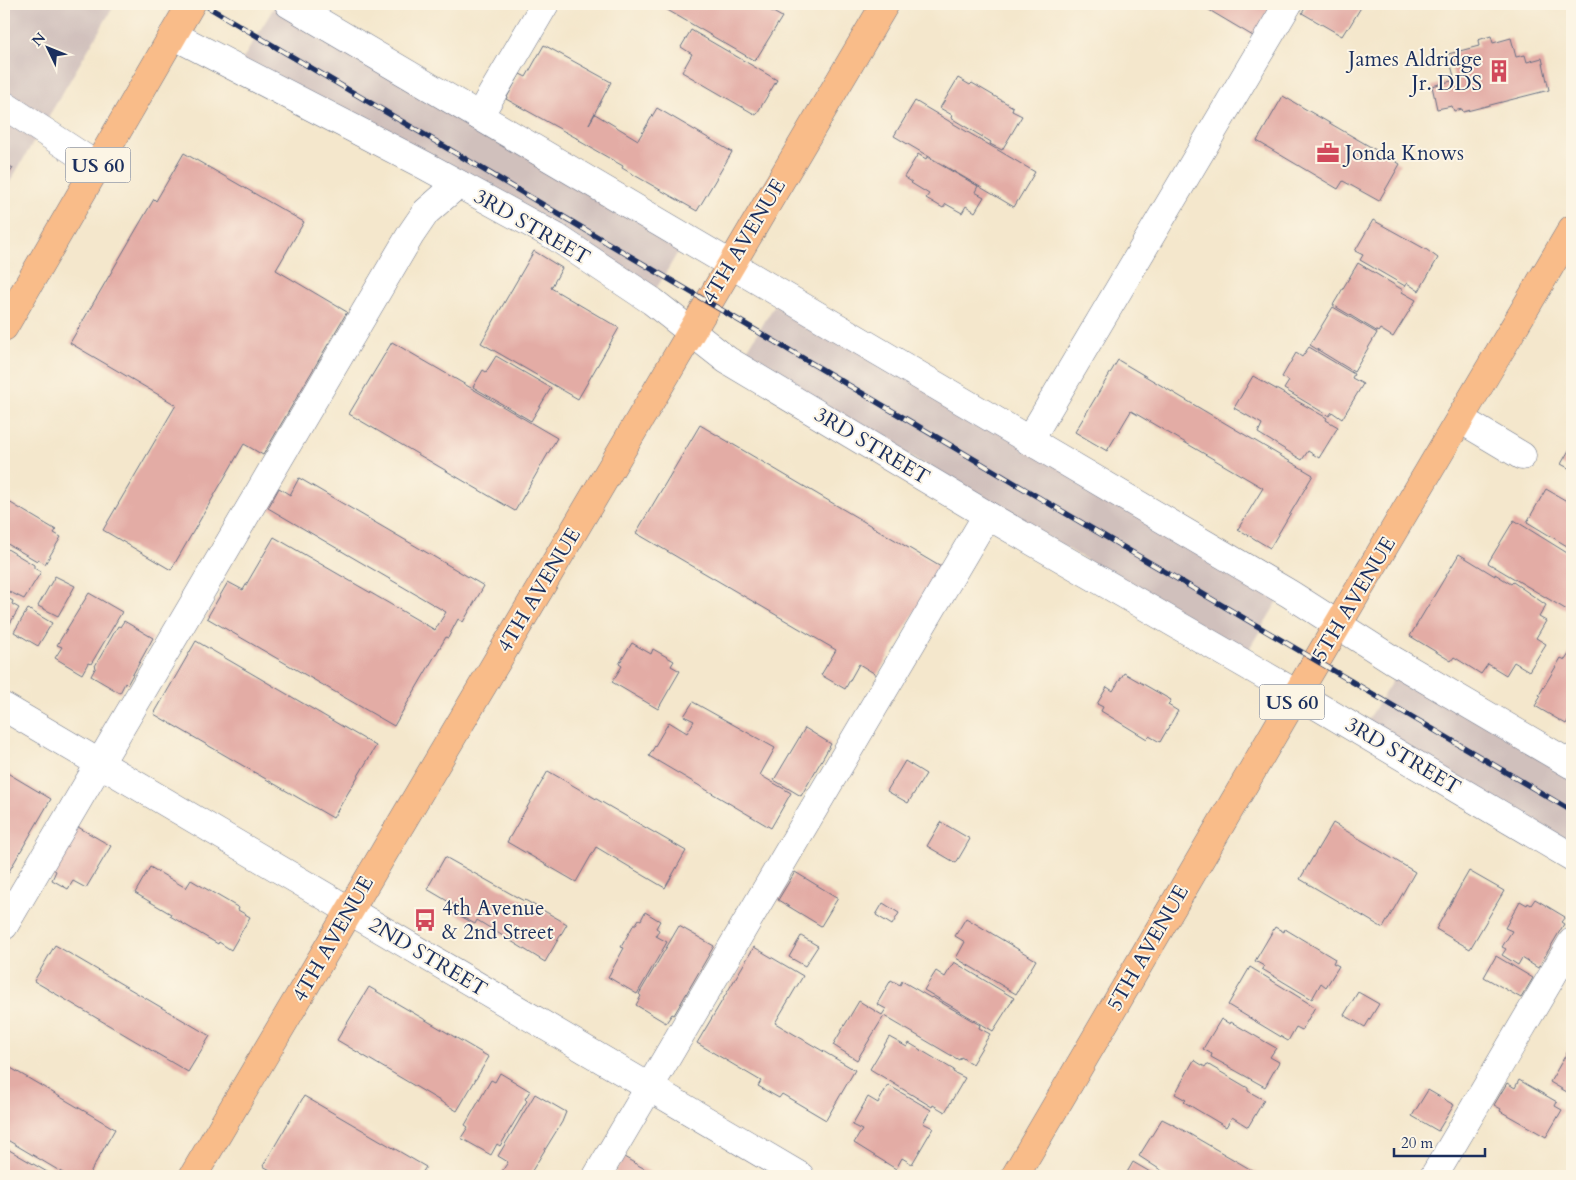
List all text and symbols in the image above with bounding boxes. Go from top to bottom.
north arrow [22,22,72,72]
text: N [28,29,50,50]
place label: James Aldridge Jr. DDS [1345,45,1482,98]
building icon: James Aldridge Jr. DDS [1486,58,1512,84]
place label: Jonda Knows [1342,139,1464,168]
office icon: Jonda Knows [1315,140,1341,166]
road number: US 60 [66,148,130,182]
street label: 4TH AVENUE [695,173,793,309]
street label: 3RD STREET [469,182,595,272]
street label: 3RD STREET [809,400,935,492]
street label: 4TH AVENUE [490,522,588,658]
street label: 5TH AVENUE [1305,531,1403,667]
road number: US 60 [1260,684,1324,720]
street label: 3RD STREET [1340,710,1466,802]
street label: 4TH AVENUE [285,871,381,1007]
street label: 5TH AVENUE [1100,880,1196,1016]
place label: 4th Avenue & 2nd Street [442,894,554,947]
bus stop icon: 4th Avenue & 2nd Street [412,907,438,933]
street label: 2ND STREET [363,910,493,1004]
scale bar [1394,1125,1485,1157]
text: 20 m [1401,1133,1433,1153]

